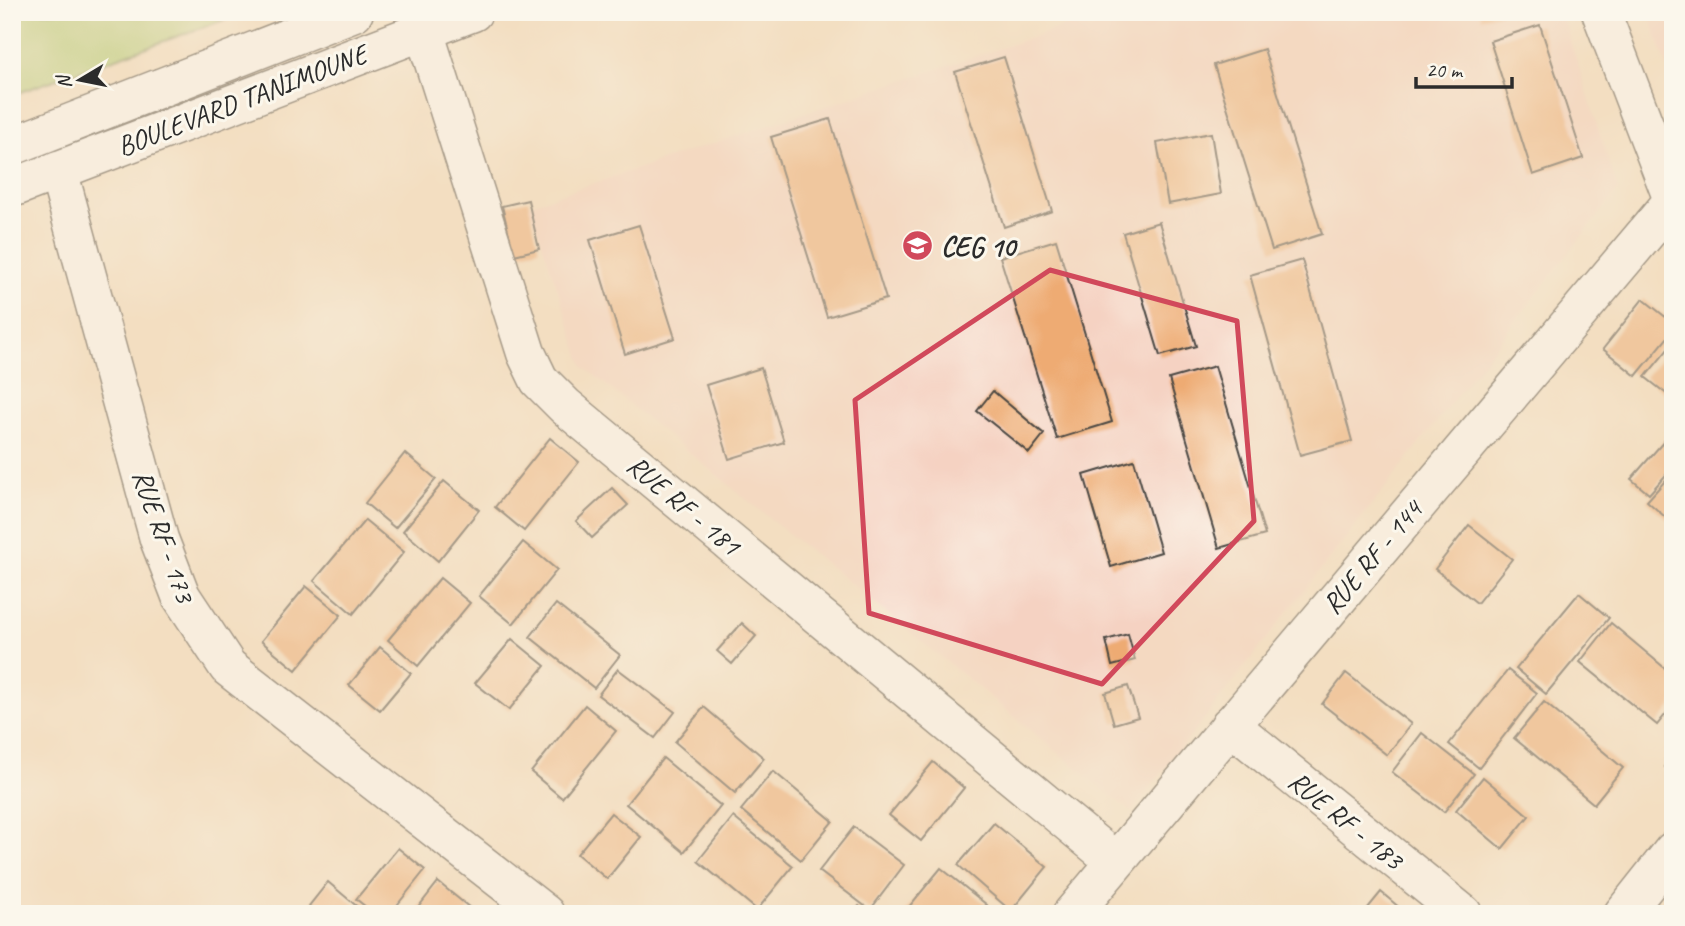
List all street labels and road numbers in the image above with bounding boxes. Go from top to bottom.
street label: BOULEVARD TANIMOUNE [112,35,375,164]
street label: RUE RF - 181 [620,447,749,564]
street label: RUE RF - 173 [125,465,204,609]
street label: RUE RF - 144 [1314,491,1431,621]
street label: RUE RF - 183 [1282,763,1412,878]

